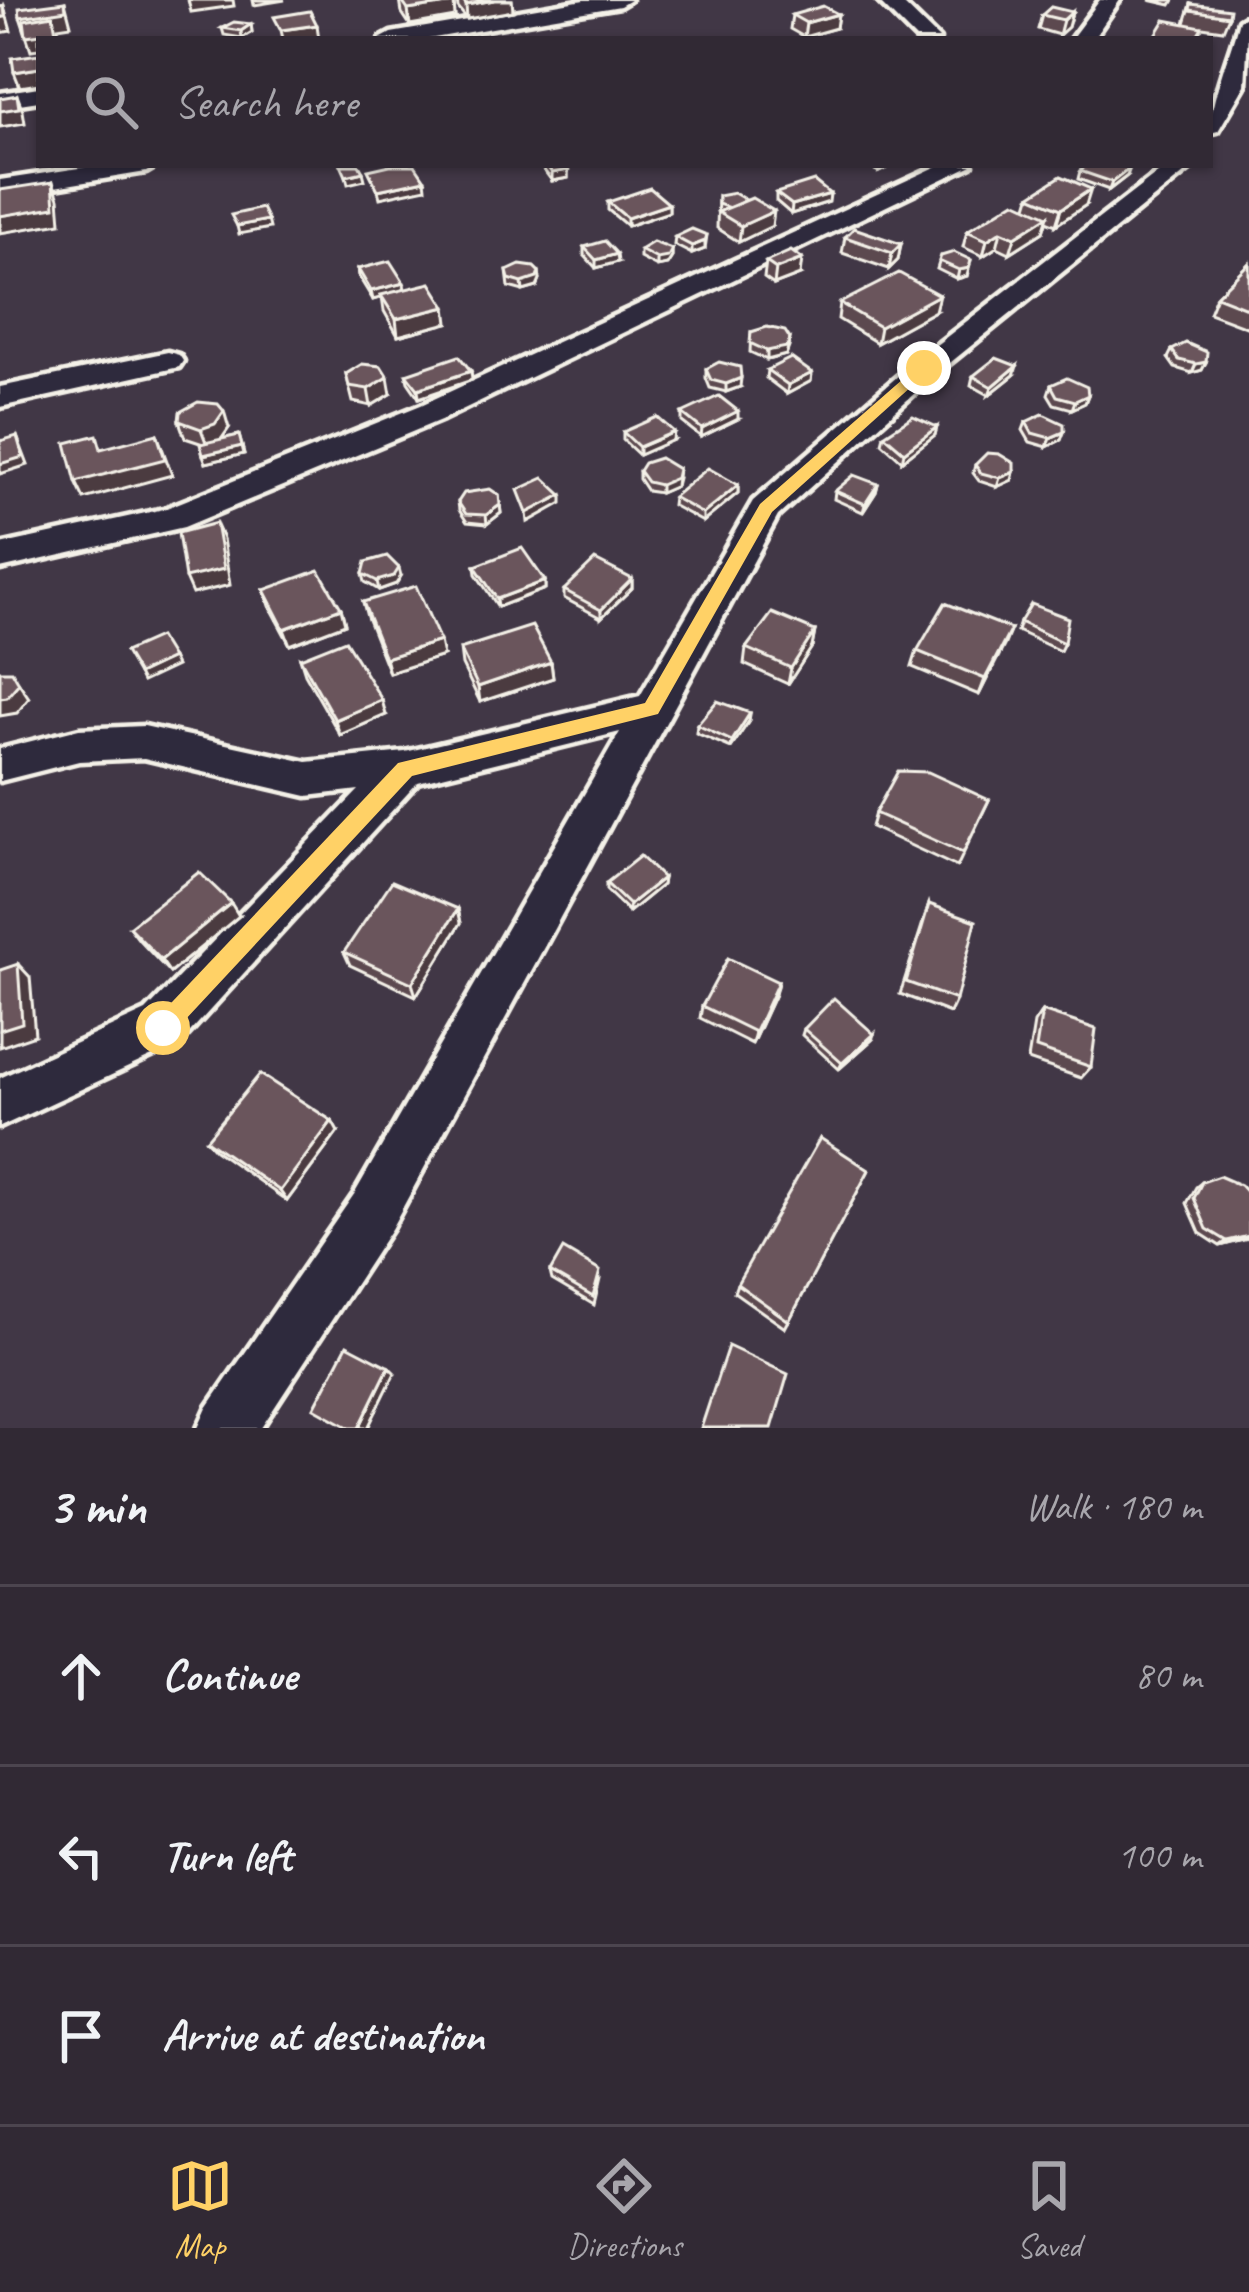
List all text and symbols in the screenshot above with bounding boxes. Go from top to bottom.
search box [36,36,1213,168]
icon: search [78,69,144,135]
text: Search here [174,74,357,131]
route end [897,341,951,395]
route start [136,1001,190,1055]
text: 3 min [48,1474,146,1538]
text: Walk · 180 m [1025,1482,1201,1531]
icon: ahead [48,1643,114,1709]
text: Continue [162,1647,296,1704]
text: 80 m [1135,1651,1201,1700]
icon: left [48,1823,114,1889]
text: Turn left [162,1827,292,1884]
text: 100 m [1117,1831,1201,1880]
icon: arrive [48,2003,114,2069]
text: Arrive at destination [162,2007,484,2064]
tab: Map [167,2153,233,2267]
tab: Directions [567,2153,682,2267]
tab: Saved [1016,2153,1082,2267]

